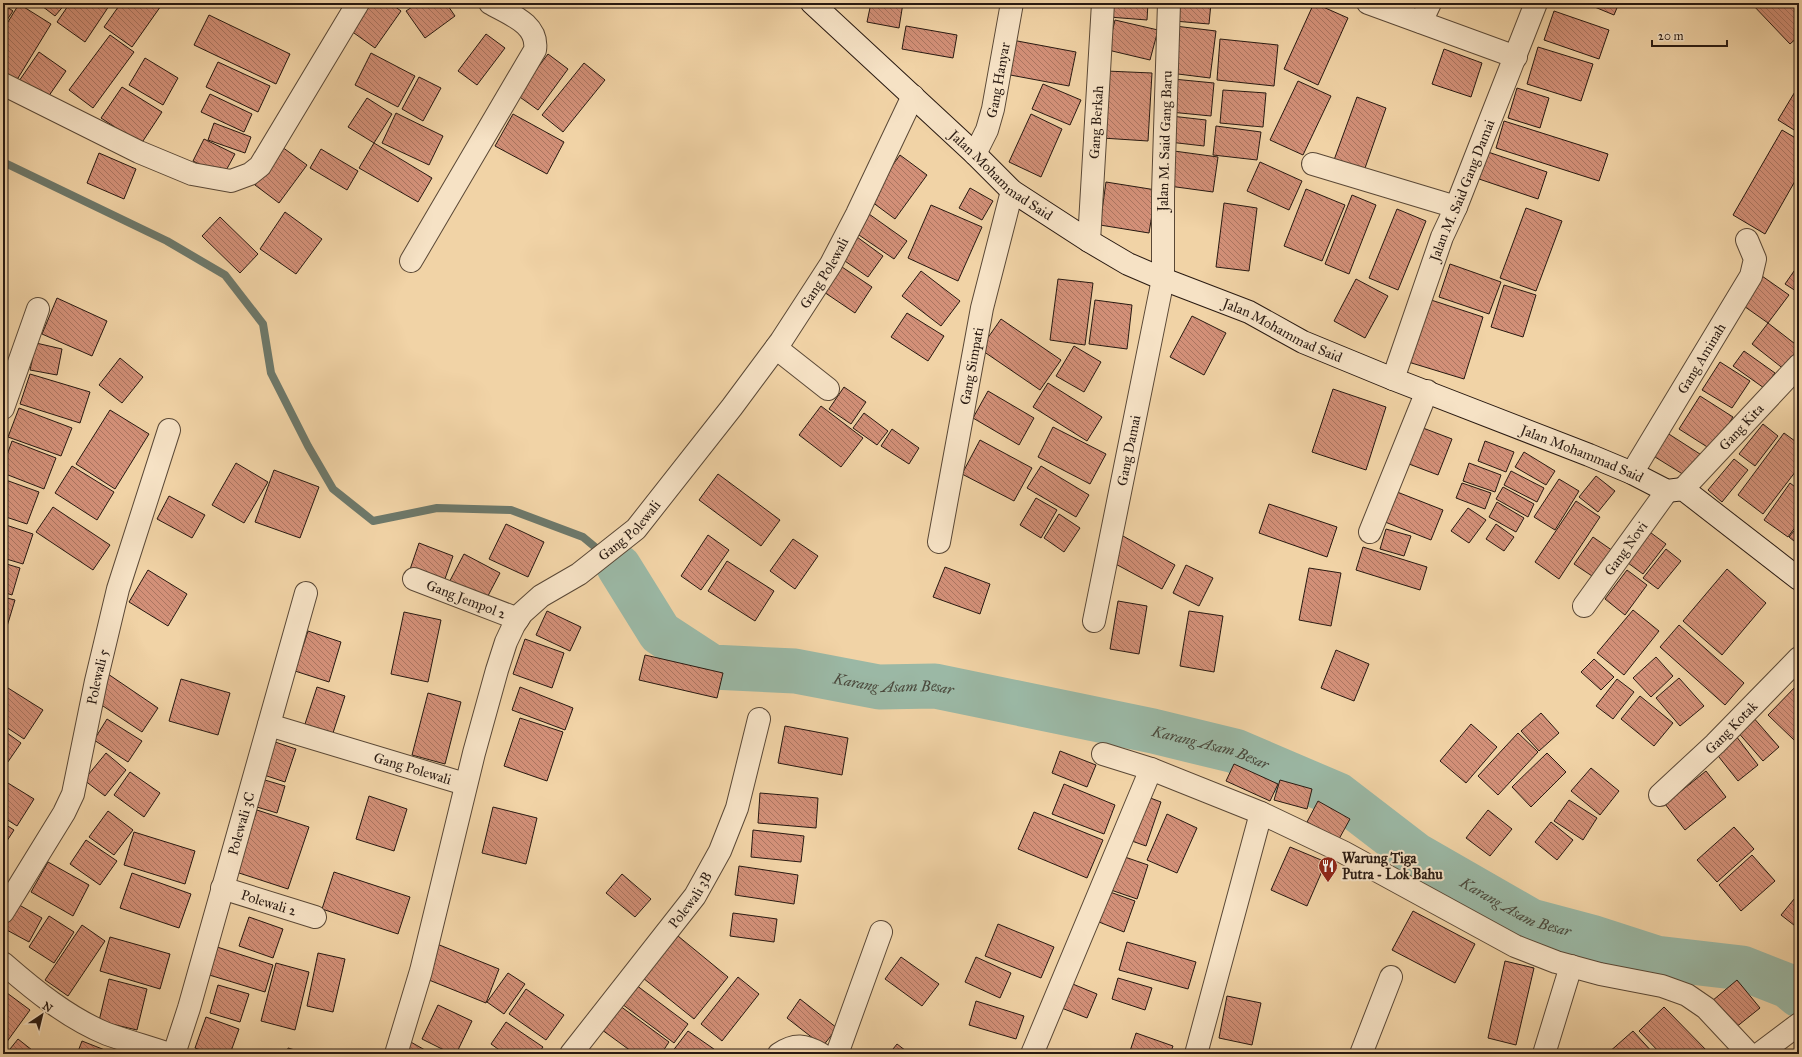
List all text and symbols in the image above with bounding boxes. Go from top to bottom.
scale bar [1652,22,1727,48]
text: 20 m [1658,29,1684,43]
street label: Gang Hanyar [982,40,1013,120]
street label: Jalan M. Said Gang Baru [1155,70,1175,213]
street label: Gang Berkah [1085,85,1107,160]
street label: Jalan M. Said Gang Damai [1425,117,1498,266]
street label: Jalan Mohammad Said [944,125,1056,224]
street label: Gang Polewali [796,234,852,312]
street label: Jalan Mohammad Said [1218,294,1345,366]
street label: Gang Aminah [1673,320,1729,397]
street label: Gang Simpati [956,326,987,406]
street label: Gang Kita [1715,400,1767,454]
street label: Gang Damai [1113,413,1144,487]
street label: Jalan Mohammad Said [1516,420,1646,486]
street label: Gang Polewali [595,497,664,564]
street label: Gang Novi [1600,518,1651,579]
street label: Gang Jempol 2 [424,576,509,622]
street label: Polewali 5 [83,647,112,706]
water label: Karang Asam Besar [831,669,956,699]
street label: Gang Kotak [1701,697,1761,758]
water label: Karang Asam Besar [1149,722,1272,774]
street label: Gang Polewali [372,749,454,788]
street label: Polewali 3C [224,790,258,857]
place label: Warung Tiga Putra - Lok Bahu [1342,850,1443,883]
restaurant icon: Warung Tiga Putra - Lok Bahu [1317,855,1339,883]
street label: Polewali 3B [665,869,715,931]
water label: Karang Asam Besar [1456,873,1574,940]
street label: Polewali 2 [239,886,299,919]
north arrow [22,995,62,1035]
text: N [40,999,56,1016]

